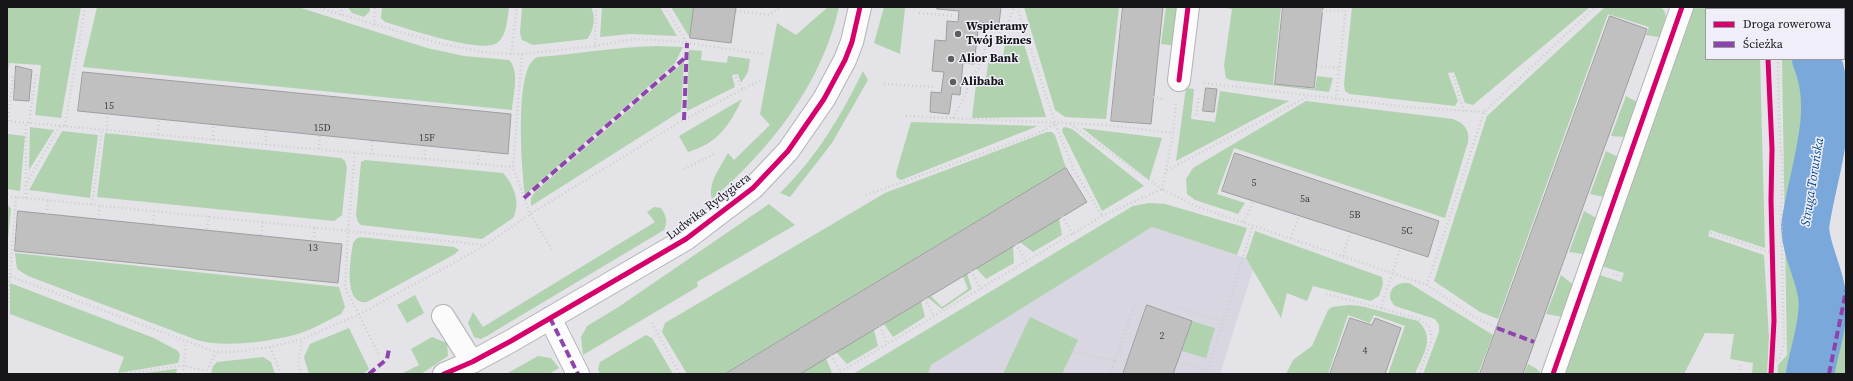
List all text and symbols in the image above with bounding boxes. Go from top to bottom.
legend [1705,8,1845,60]
text: Droga rowerowa [1743,16,1831,32]
place label: Wspieramy Twój Biznes [966,20,1031,48]
marker: Wspieramy Twój Biznes [953,29,963,39]
text: Ścieżka [1743,36,1783,52]
place label: Alior Bank [959,52,1018,66]
marker: Alior Bank [946,54,956,64]
place label: Alibaba [961,75,1004,89]
marker: Alibaba [948,77,958,87]
house number: 15 [104,100,114,112]
house number: 15D [313,122,331,134]
house number: 15F [419,132,435,144]
water label: Struga Toruńska [1798,137,1828,227]
street label: Ludwika Rydygiera [664,171,754,243]
house number: 5 [1252,177,1256,189]
house number: 5a [1300,193,1310,205]
house number: 5B [1349,209,1361,221]
house number: 5C [1401,225,1413,237]
house number: 13 [308,242,318,254]
house number: 2 [1160,330,1164,342]
house number: 4 [1363,345,1367,357]

